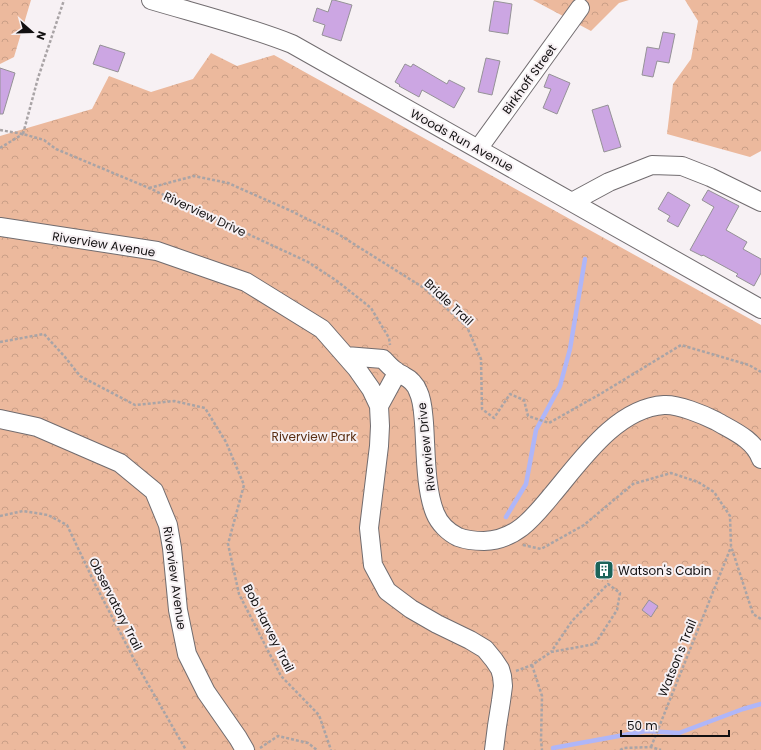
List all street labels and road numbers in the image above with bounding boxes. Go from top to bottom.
street label: Birkhoff Street [498,41,560,117]
street label: Woods Run Avenue [407,105,517,175]
street label: Riverview Drive [161,187,249,241]
street label: Riverview Avenue [51,227,157,261]
street label: Bridle Trail [421,275,477,329]
street label: Riverview Drive [413,402,439,492]
street label: Riverview Avenue [159,525,191,631]
street label: Observatory Trail [85,555,147,653]
street label: Bob Harvey Trail [240,581,298,675]
street label: Watson's Trail [654,617,700,699]

